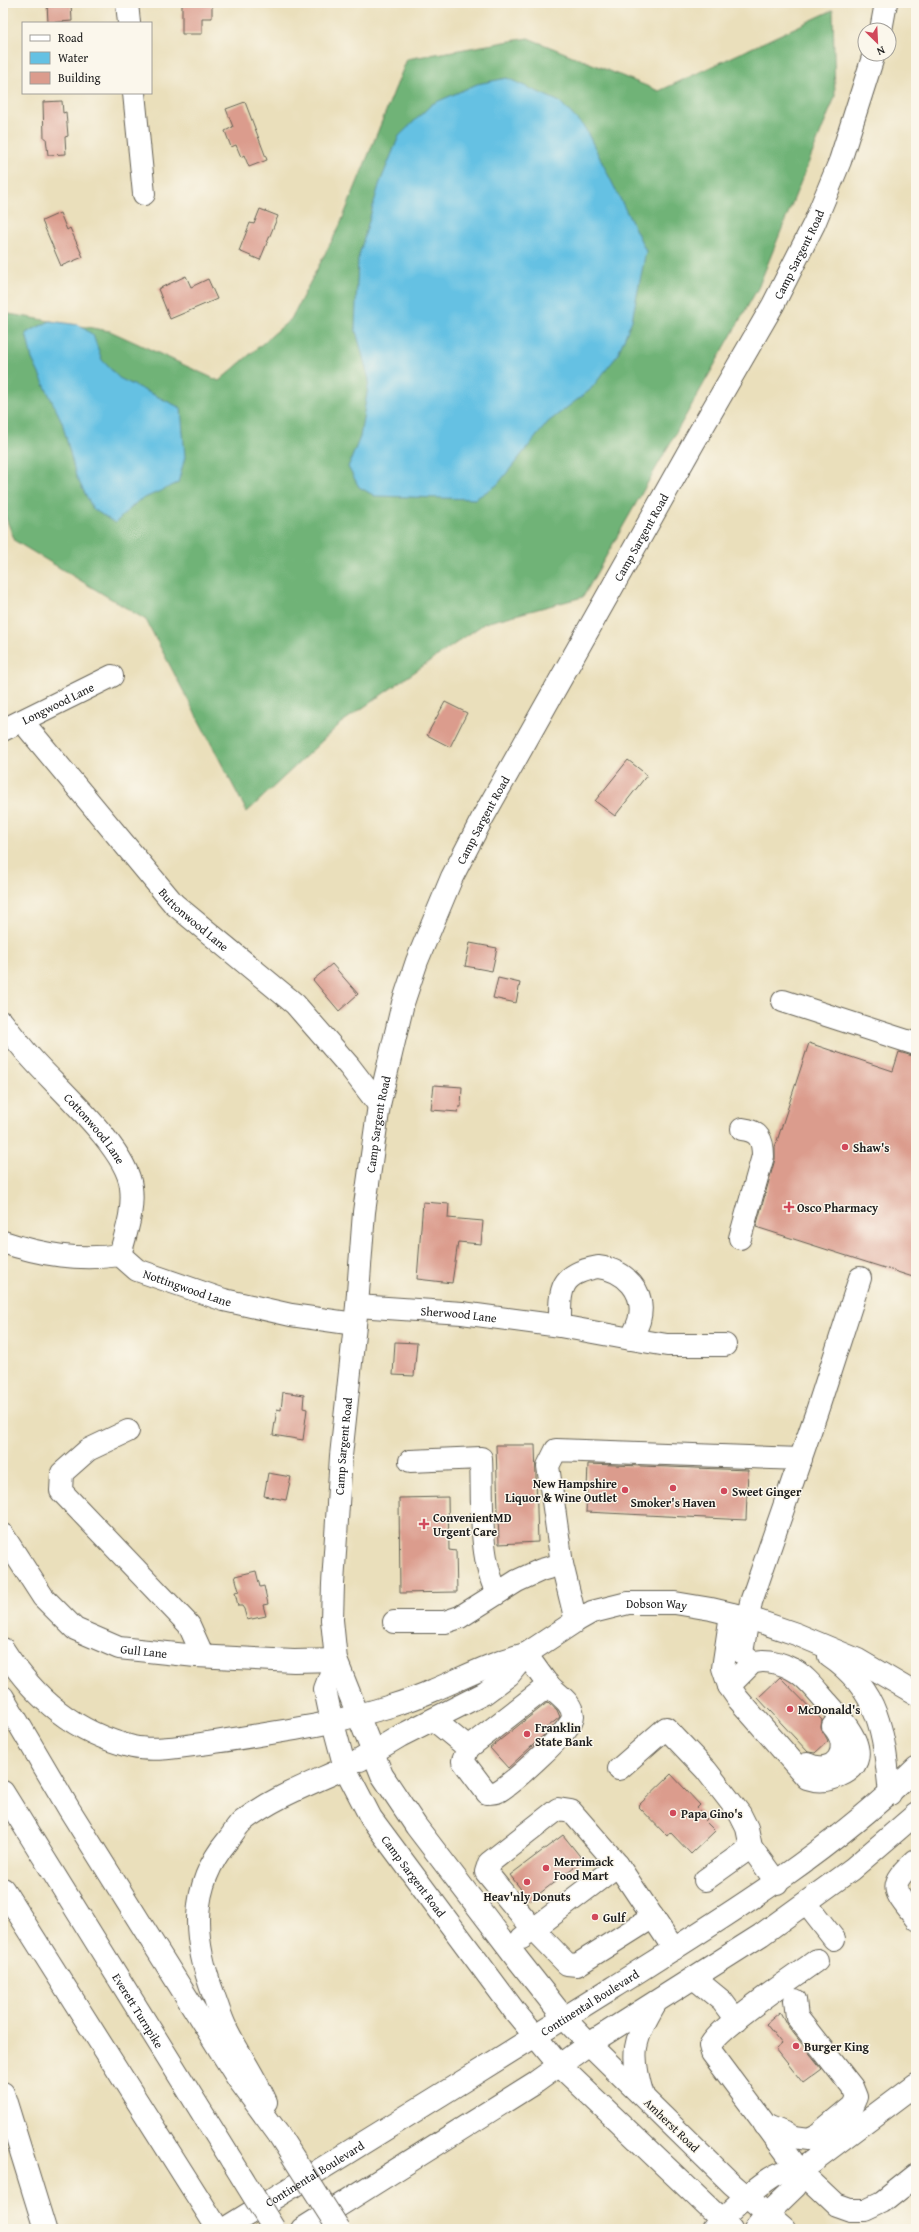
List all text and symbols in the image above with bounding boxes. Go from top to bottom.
legend [22,22,152,94]
north arrow [857,22,897,62]
text: Road [58,29,84,46]
text: N [874,42,888,60]
text: Water [58,49,88,66]
text: Building [58,69,101,86]
street label: Camp Sargent Road [769,206,828,302]
street label: Camp Sargent Road [609,490,672,584]
street label: Longwood Lane [19,678,97,728]
street label: Camp Sargent Road [452,772,513,867]
street label: Buttonwood Lane [155,884,233,955]
street label: Camp Sargent Road [361,1073,394,1174]
street label: Cottonwood Lane [61,1089,130,1167]
place label: Shaw's [853,1139,890,1156]
marker: Shaw's [840,1142,850,1152]
place label: Osco Pharmacy [797,1199,879,1216]
marker: Osco Pharmacy [784,1202,794,1212]
street label: Nottingwood Lane [141,1264,234,1310]
street label: Sherwood Lane [420,1302,498,1326]
street label: Camp Sargent Road [330,1396,356,1495]
place label: New Hampshire Liquor & Wine Outlet [505,1475,617,1506]
marker: Smoker's Haven [668,1483,678,1493]
place label: Sweet Ginger [732,1483,802,1500]
marker: New Hampshire Liquor & Wine Outlet [620,1485,630,1495]
marker: Sweet Ginger [719,1486,729,1496]
place label: Smoker's Haven [630,1494,716,1511]
place label: ConvenientMD Urgent Care [433,1509,512,1540]
marker: ConvenientMD Urgent Care [418,1518,430,1530]
street label: Dobson Way [626,1595,689,1613]
street label: Gull Lane [120,1640,168,1662]
place label: McDonald's [798,1701,860,1718]
marker: McDonald's [785,1704,795,1714]
place label: Franklin State Bank [535,1719,593,1750]
marker: Franklin State Bank [522,1729,532,1739]
place label: Papa Gino's [681,1805,743,1822]
marker: Papa Gino's [668,1808,678,1818]
street label: Camp Sargent Road [378,1831,450,1921]
place label: Merrimack Food Mart [554,1853,614,1884]
marker: Merrimack Food Mart [541,1863,551,1873]
marker: Heav'nly Donuts [522,1877,532,1887]
place label: Heav'nly Donuts [483,1888,571,1905]
place label: Gulf [603,1909,627,1926]
marker: Gulf [590,1912,600,1922]
street label: Continental Boulevard [537,1965,642,2039]
street label: Everett Turnpike [109,1970,168,2051]
place label: Burger King [804,2038,870,2055]
marker: Burger King [791,2041,801,2051]
street label: Amherst Road [641,2094,704,2156]
street label: Continental Boulevard [262,2136,367,2210]

